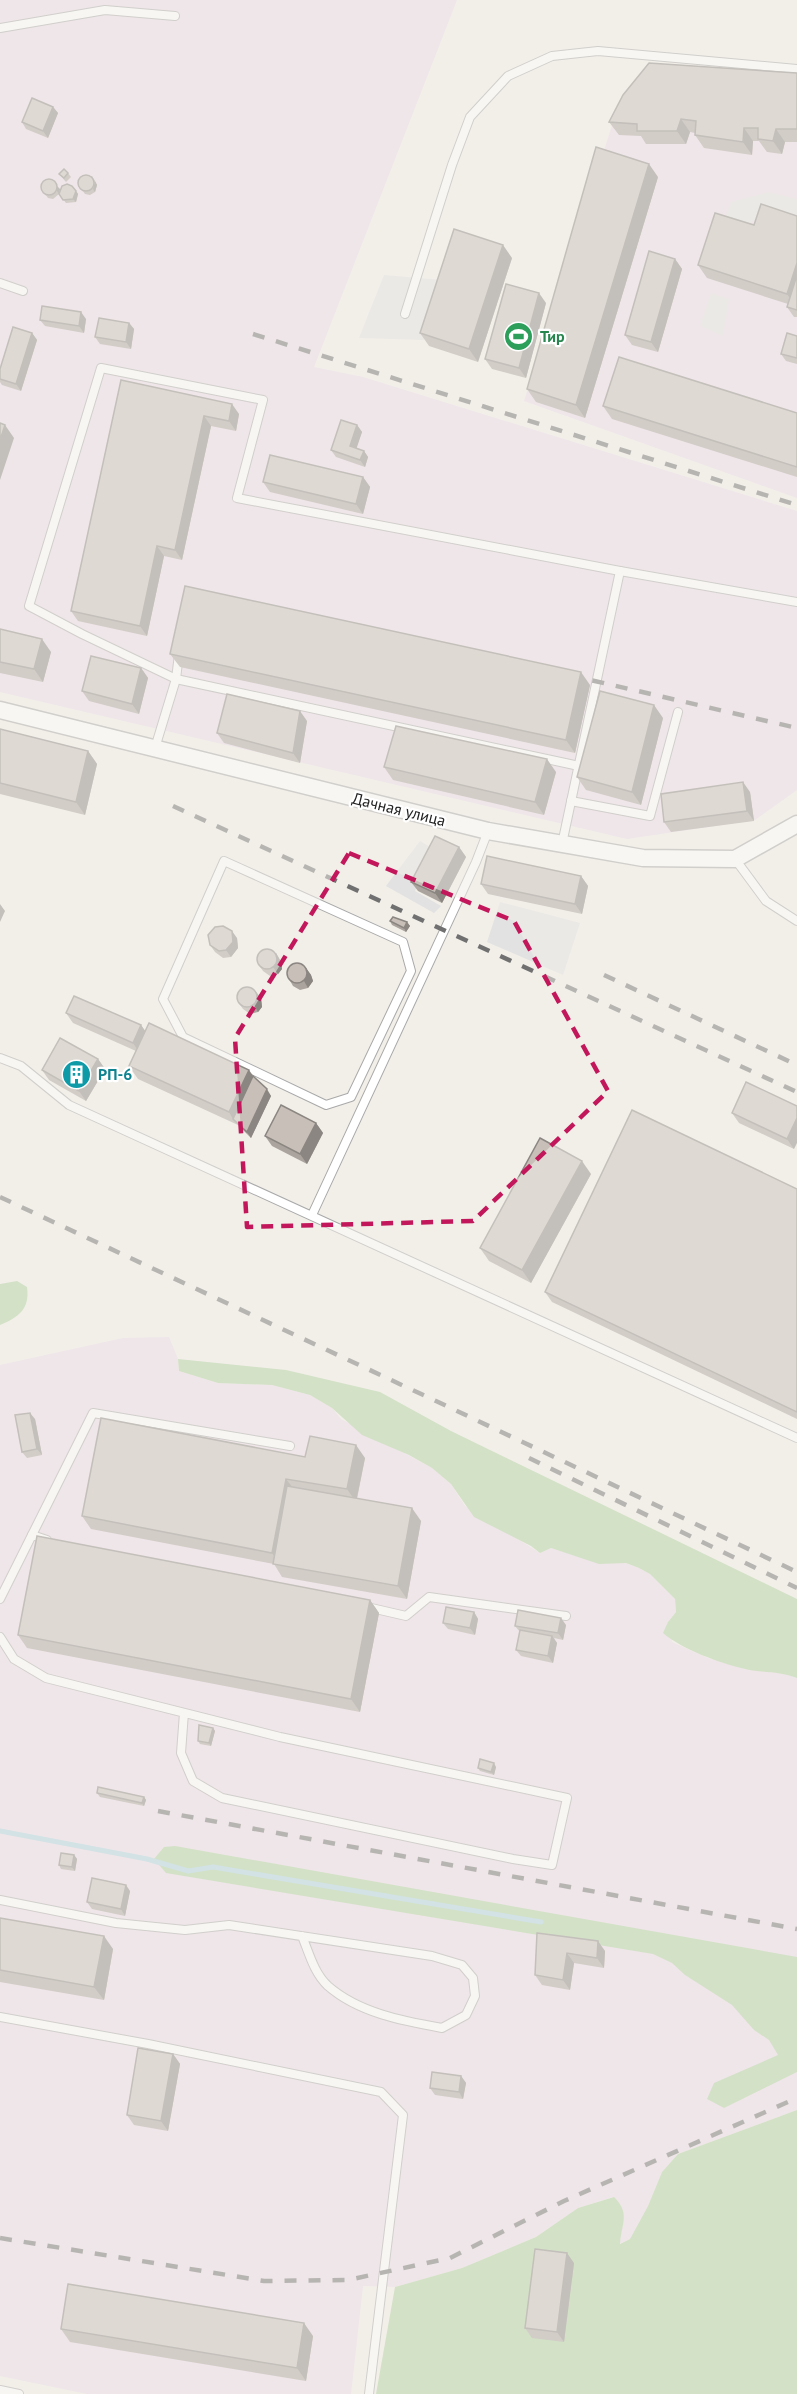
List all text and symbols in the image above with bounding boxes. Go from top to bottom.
sports icon: Тир [503,320,535,352]
place label: Тир [540,326,565,346]
street label: Дачная улица [350,788,448,830]
building icon: РП-6 [61,1058,93,1090]
place label: РП-6 [98,1064,132,1084]

